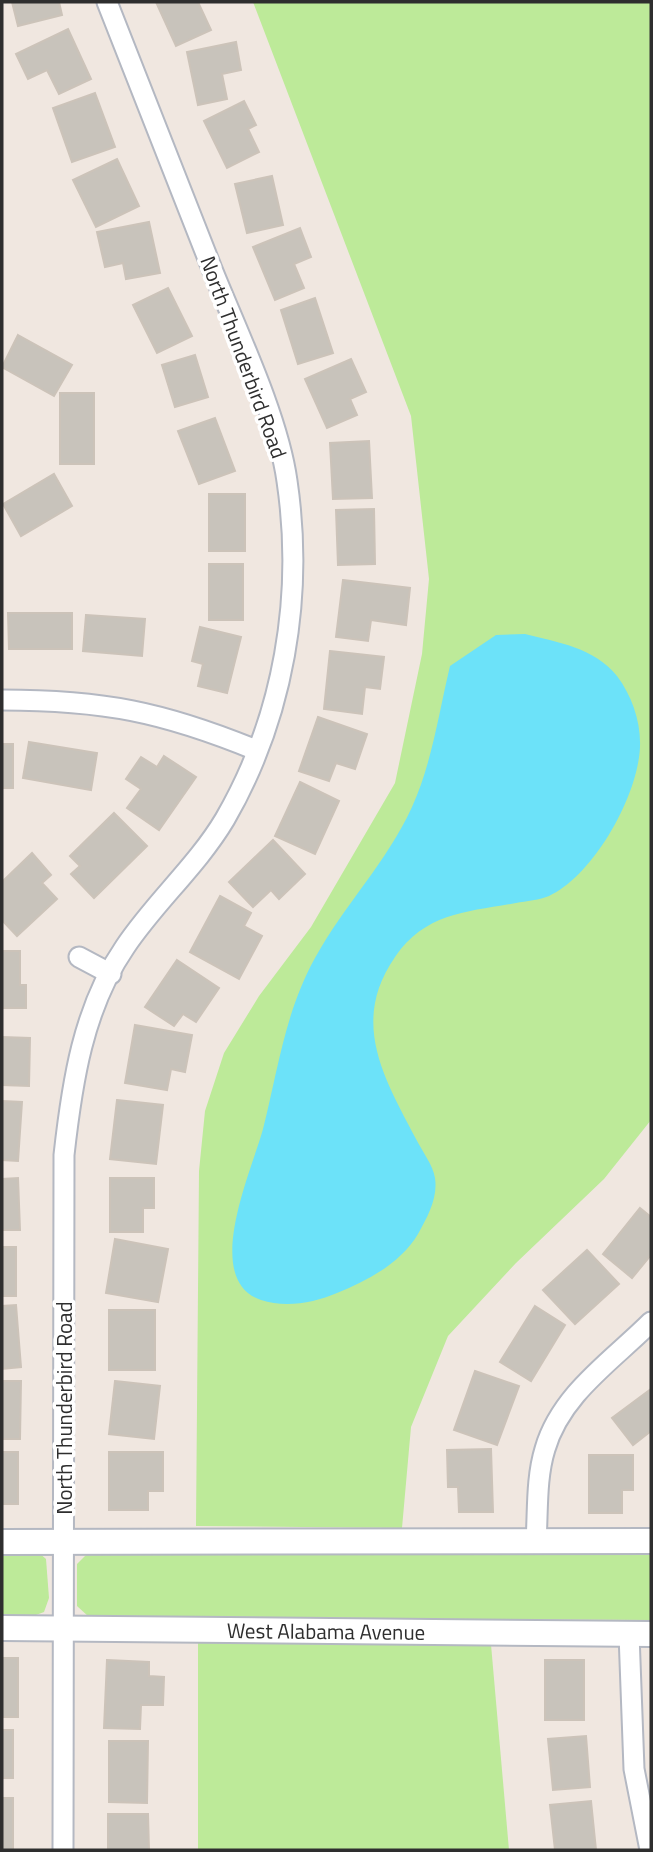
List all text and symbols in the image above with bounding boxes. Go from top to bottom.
street label: North Thunderbird Road [192,251,296,463]
street label: North Thunderbird Road [48,1301,80,1515]
street label: West Alabama Avenue [227,1614,425,1648]

